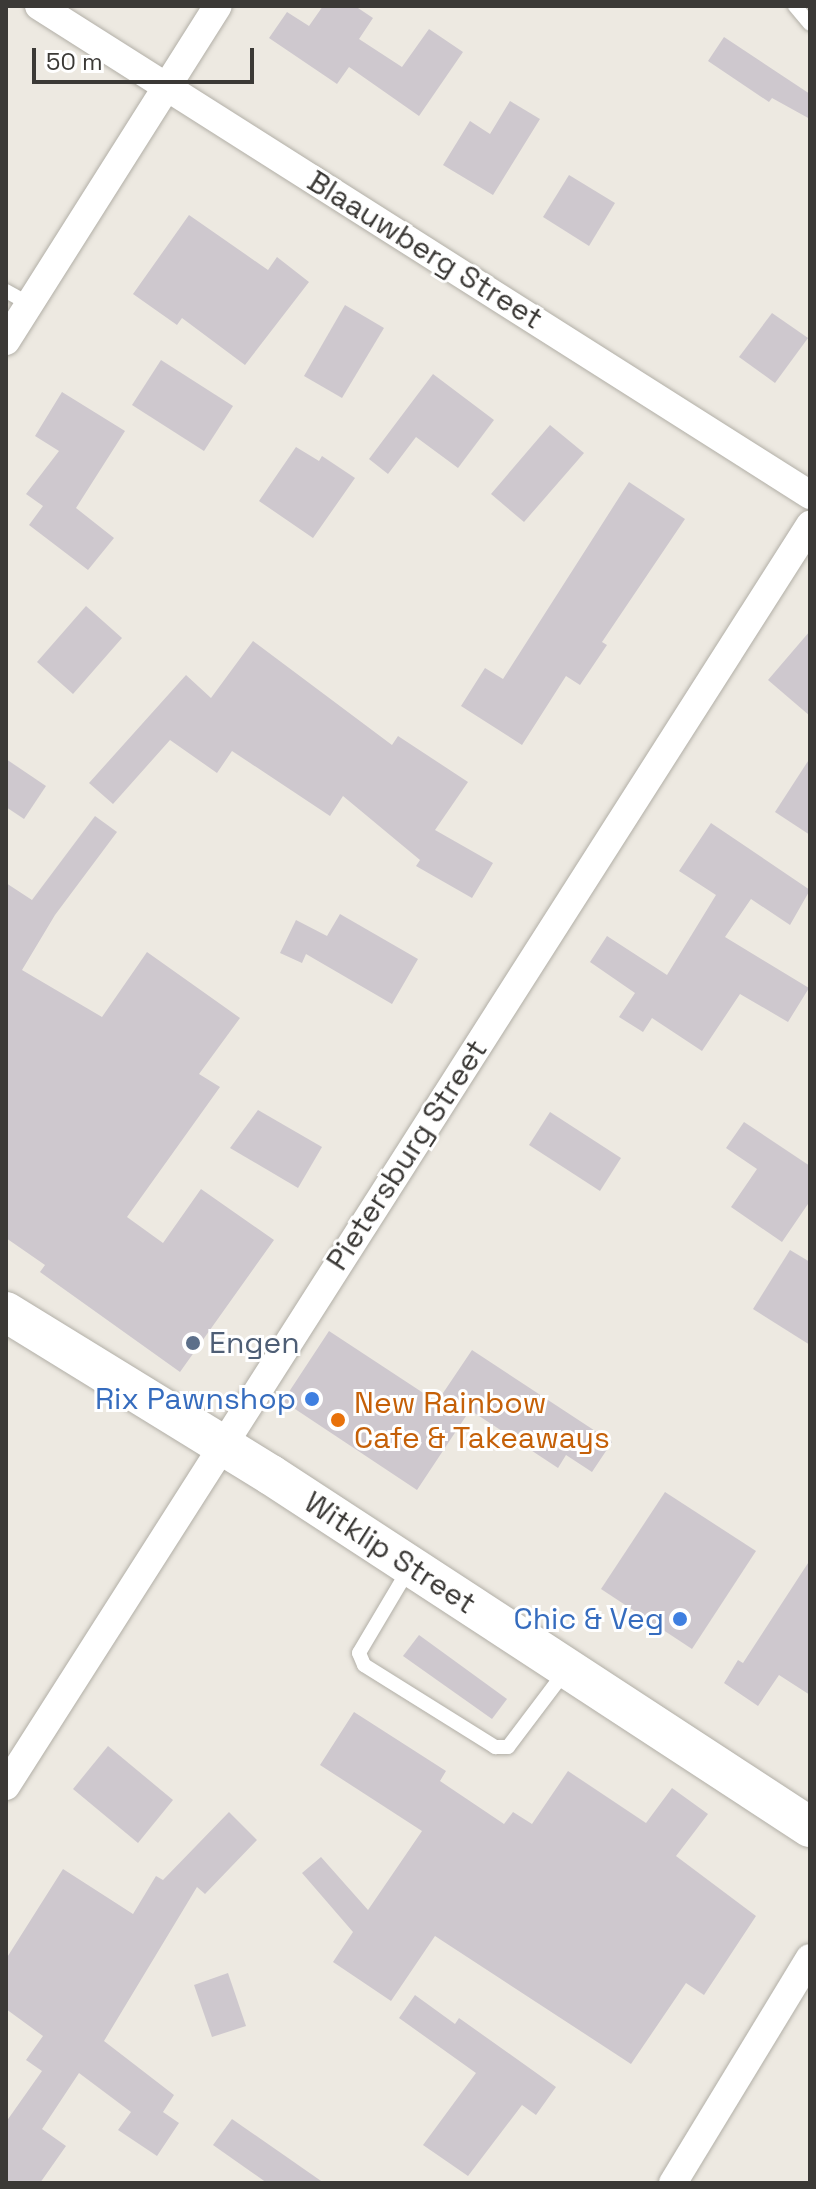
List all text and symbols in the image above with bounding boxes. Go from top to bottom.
scale bar [36,32,258,82]
text: 50 m [46,46,103,77]
street label: Blaauwberg Street [301,163,549,337]
street label: Pietersburg Street [319,1033,495,1277]
place label: Engen [209,1325,300,1361]
marker: Engen [184,1334,202,1352]
place label: Rix Pawnshop [95,1381,296,1417]
place label: New Rainbow Cafe & Takeaways [354,1385,611,1456]
marker: Rix Pawnshop [303,1390,321,1408]
marker: New Rainbow Cafe & Takeaways [329,1411,347,1429]
street label: Witklip Street [298,1484,482,1622]
place label: Chic & Veg [513,1601,664,1637]
marker: Chic & Veg [671,1610,689,1628]

